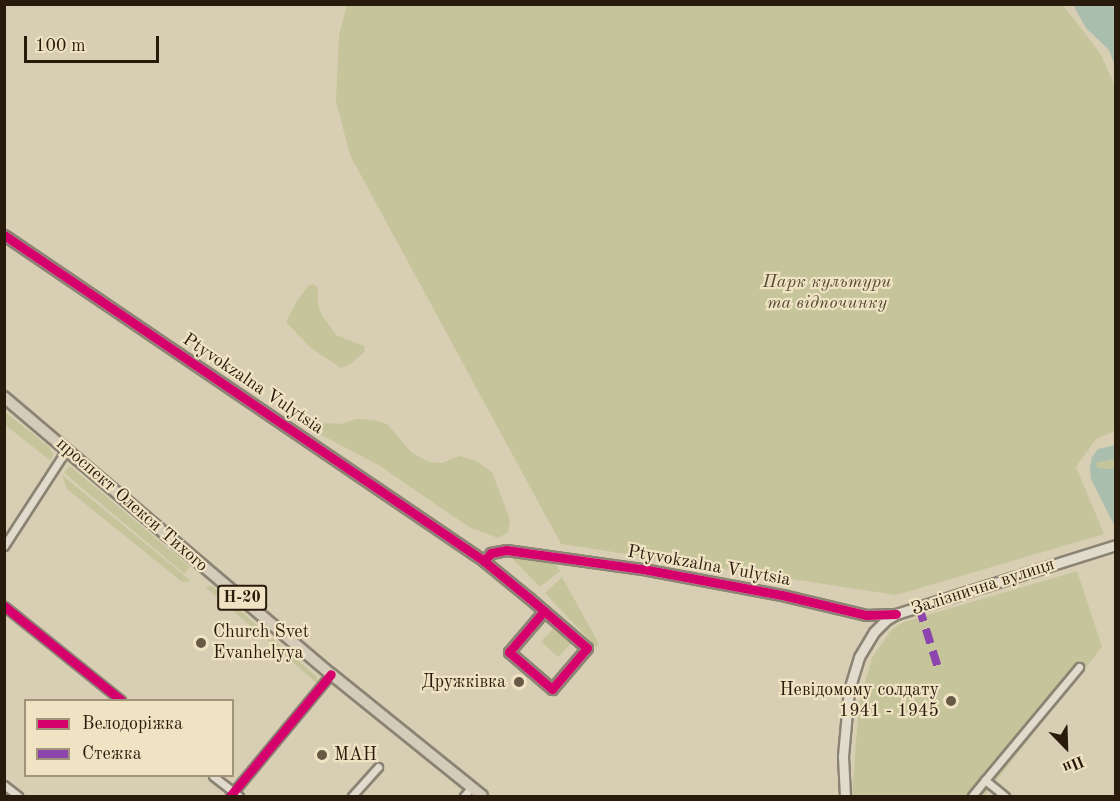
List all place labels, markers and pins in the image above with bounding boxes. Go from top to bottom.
place label: Church Svet Evanhelyya [213,622,309,664]
marker: Church Svet Evanhelyya [194,636,208,650]
place label: Дружківка [421,671,506,693]
marker: Дружківка [510,673,528,691]
place label: Невідомому солдату 1941 - 1945 [779,680,939,722]
marker: Невідомому солдату 1941 - 1945 [944,694,958,708]
place label: МАН [334,744,377,766]
marker: МАН [315,748,329,762]

